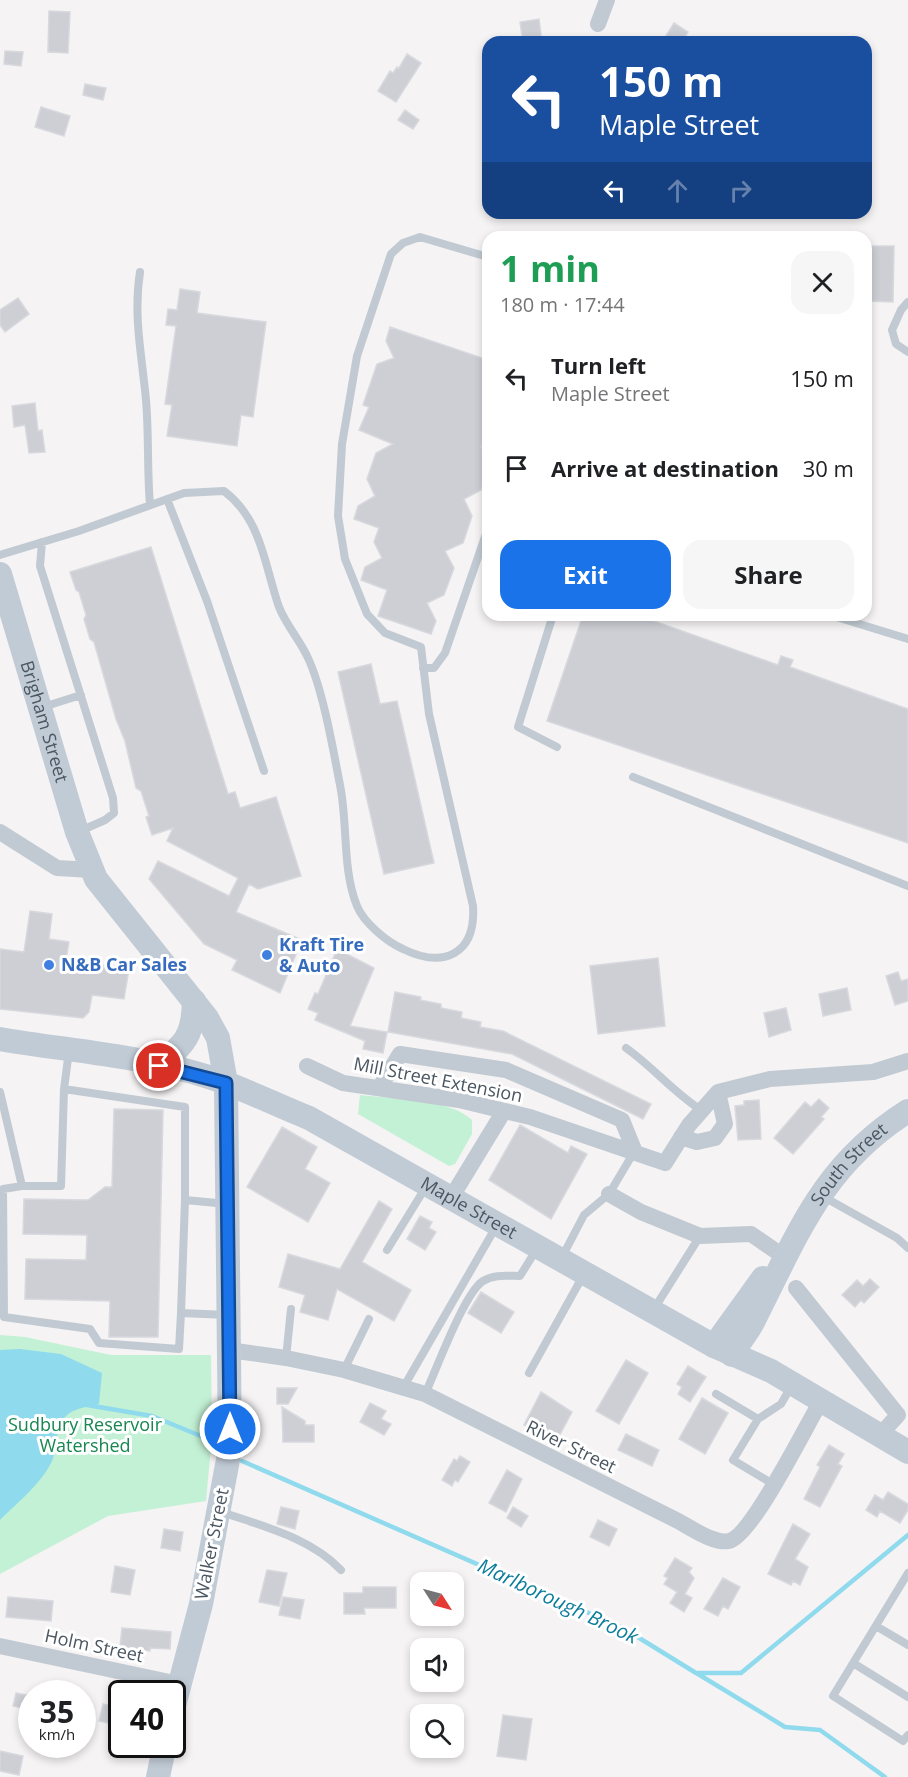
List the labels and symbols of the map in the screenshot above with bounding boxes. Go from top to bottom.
street label: Brigham Street [15,657,75,785]
place label: Kraft Tire & Auto [279,932,364,977]
marker: Kraft Tire & Auto [260,948,274,962]
place label: N&B Car Sales [61,952,187,976]
marker: N&B Car Sales [42,958,56,972]
pin [133,1040,184,1091]
street label: Mill Street Extension [352,1051,525,1107]
street label: South Street [804,1117,892,1210]
street label: Maple Street [417,1170,522,1244]
position arrow [198,1397,262,1461]
park label: Sudbury Reservoir Watershed [8,1412,163,1457]
street label: River Street [523,1414,620,1478]
street label: Walker Street [188,1486,234,1602]
water label: Marlborough Brook [474,1552,644,1650]
north arrow [410,1572,464,1626]
street label: Holm Street [43,1623,146,1667]
speed limit sign: 40 [108,1680,186,1758]

